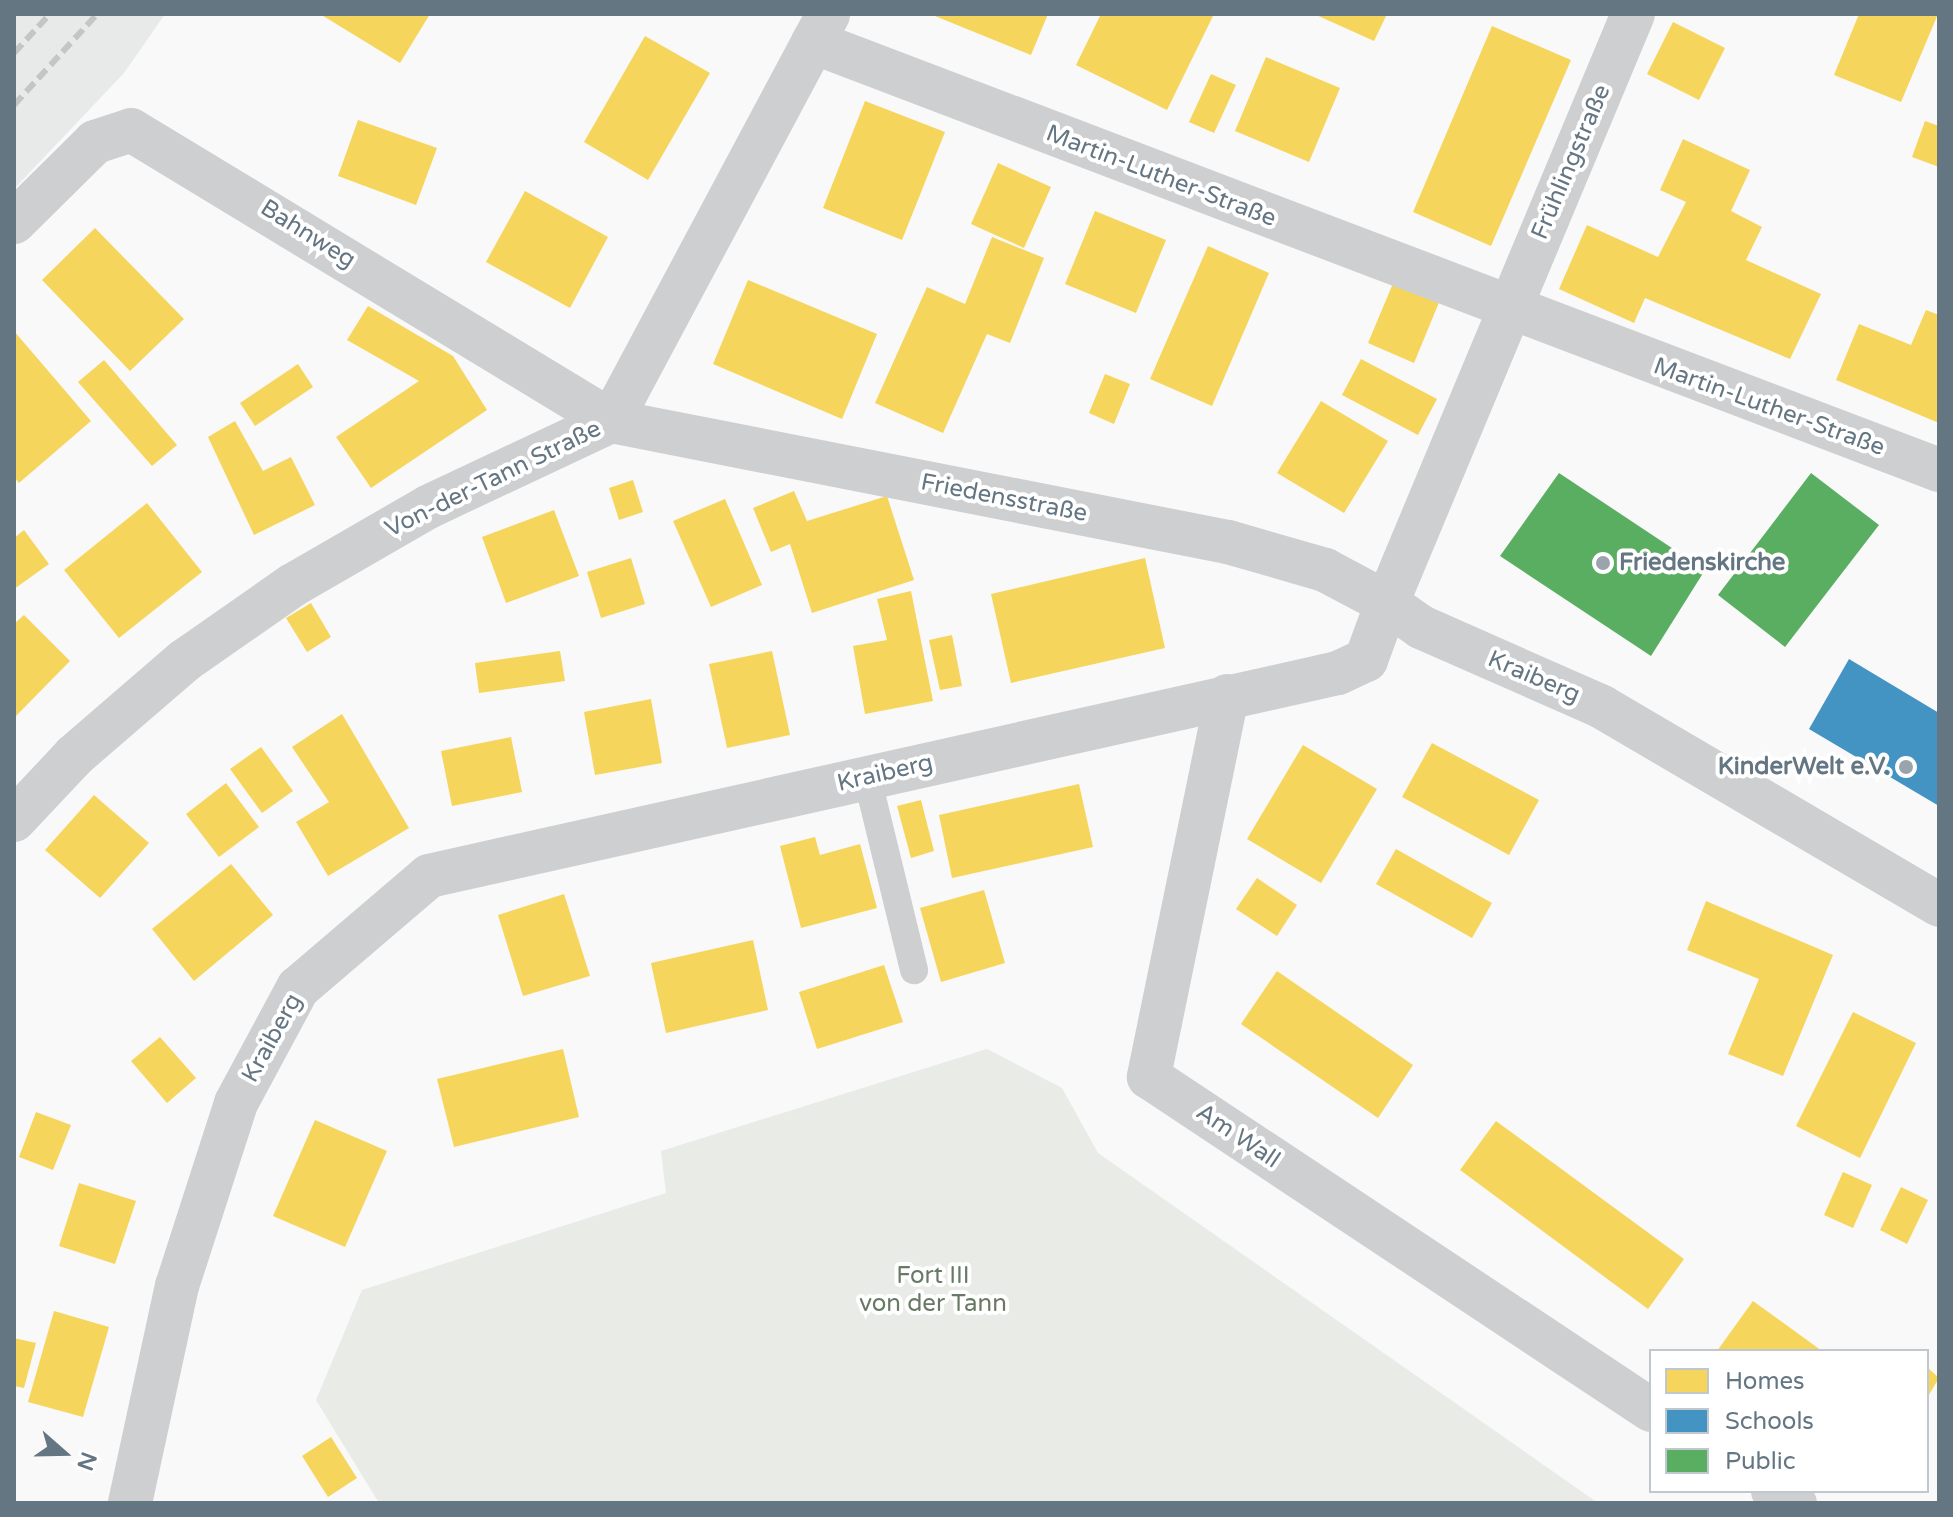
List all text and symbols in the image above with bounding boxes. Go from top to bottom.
street label: Frühlingstraße [1525,80,1617,244]
street label: Martin-Luther-Straße [1042,119,1280,233]
street label: Bahnweg [255,194,361,274]
street label: Martin-Luther-Straße [1649,352,1889,462]
street label: Von-der-Tann Straße [380,414,606,544]
street label: Friedensstraße [918,468,1090,528]
place label: Friedenskirche [1619,549,1785,577]
marker: Friedenskirche [1594,554,1612,572]
street label: Kraiberg [1484,645,1584,709]
street label: Kraiberg [834,748,936,798]
place label: KinderWelt e.V. [1718,753,1890,781]
marker: KinderWelt e.V. [1897,758,1915,776]
street label: Kraiberg [236,988,308,1088]
street label: Am Wall [1191,1098,1285,1174]
park label: Fort III von der Tann [859,1262,1007,1318]
legend [1649,1349,1929,1493]
text: Homes [1725,1367,1805,1396]
text: Schools [1725,1407,1814,1436]
north arrow [24,1413,104,1493]
text: Public [1725,1447,1795,1476]
text: N [71,1448,102,1474]

